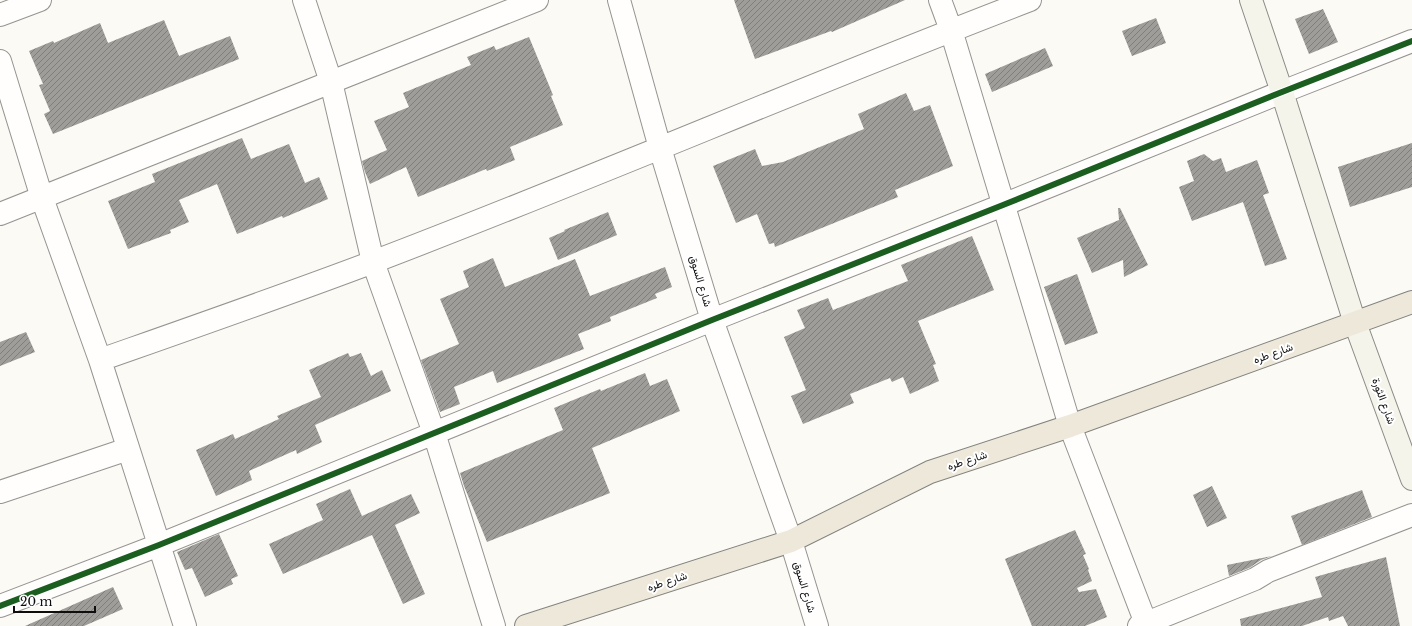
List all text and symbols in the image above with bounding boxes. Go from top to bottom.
street label: شارع السوق [686,254,716,309]
street label: شارع طره [1251,339,1295,368]
street label: شارع الثورة [1368,376,1399,427]
street label: شارع طره [945,447,989,474]
street label: شارع السوق [790,560,820,615]
street label: شارع طره [645,568,689,595]
scale bar [14,588,95,614]
text: 20 m [20,594,52,609]

